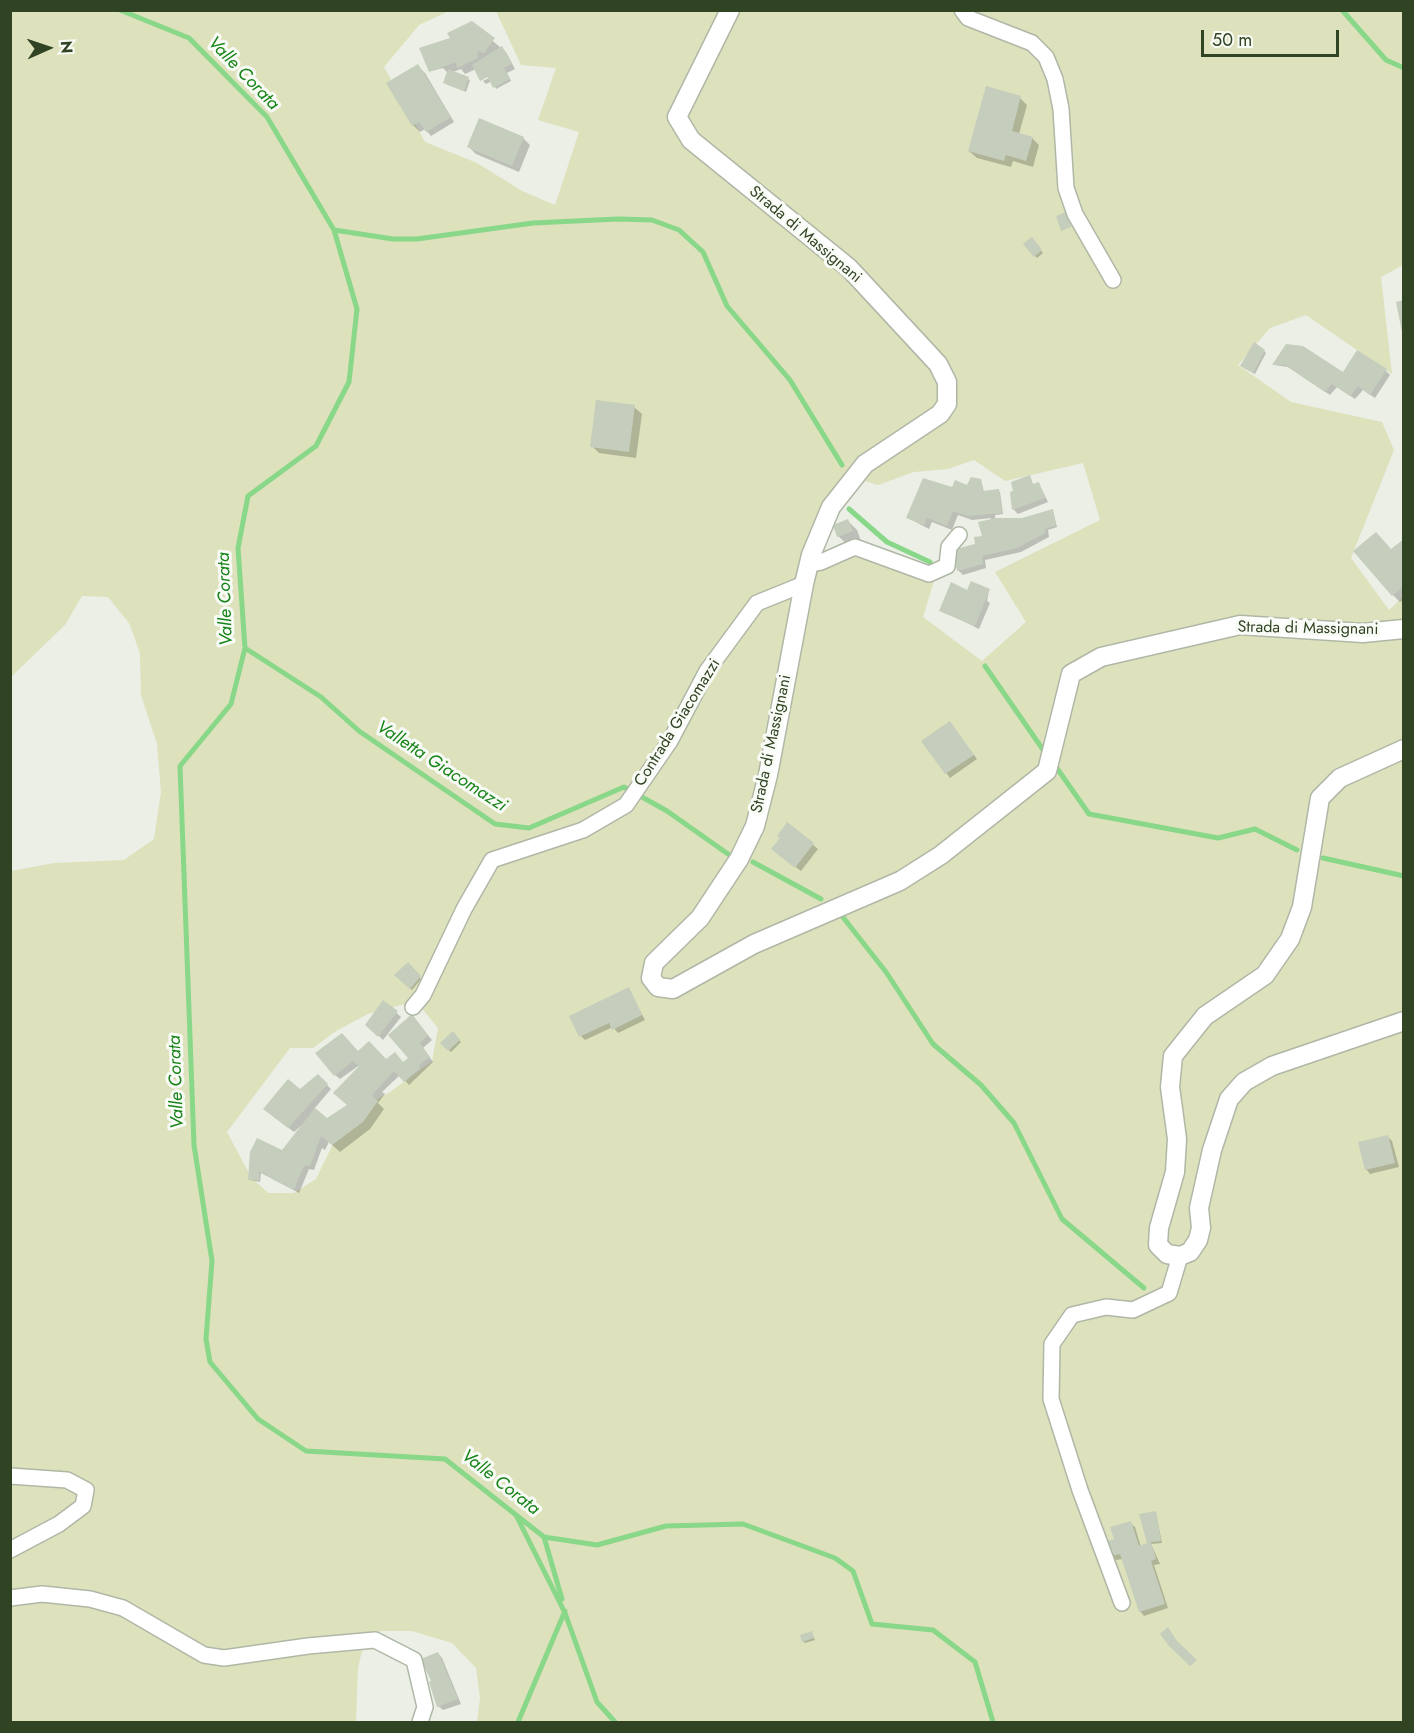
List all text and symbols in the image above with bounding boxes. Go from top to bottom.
north arrow [18,18,78,78]
scale bar [1204,18,1342,56]
text: 50 m [1212,27,1252,53]
water label: Valle Corata [203,33,283,115]
text: N [55,40,78,54]
street label: Strada di Massignani [745,182,865,288]
water label: Valle Corata [214,552,238,646]
street label: Strada di Massignani [1237,618,1379,640]
street label: Contrada Giacomazzi [631,656,725,790]
street label: Strada di Massignani [748,673,796,815]
water label: Valletta Giacomazzi [372,717,510,817]
water label: Valle Corata [165,1035,189,1129]
water label: Valle Corata [456,1446,544,1520]

